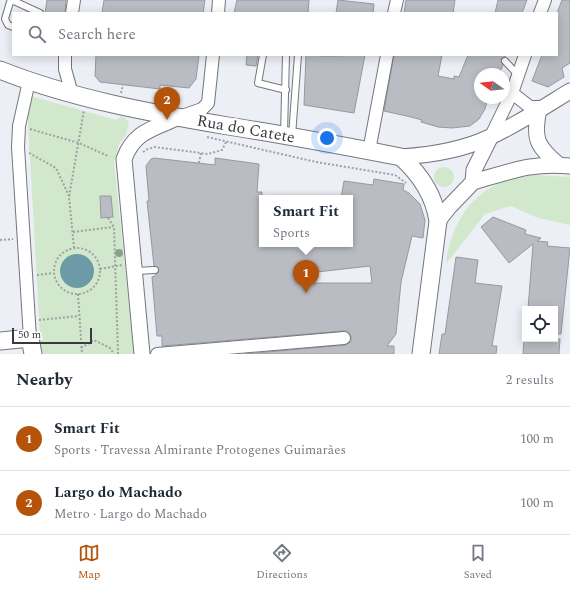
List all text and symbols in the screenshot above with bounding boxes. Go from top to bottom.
search box [12,12,558,56]
icon: search [26,23,48,45]
text: Search here [58,23,136,46]
north arrow [474,68,510,104]
pin: 2 [154,87,180,120]
street label: Rua do Catete [195,109,297,149]
your location [317,128,337,148]
popup [259,195,353,247]
text: Smart Fit [273,200,339,223]
text: Sports [273,223,310,243]
pin: 1 [293,260,319,293]
map controls [522,306,558,342]
button: locate [522,306,558,342]
scale bar [12,326,92,345]
text: 50 m [18,326,41,343]
text: Nearby [16,367,72,393]
text: 2 results [506,370,554,390]
text: Smart Fit [54,417,120,440]
text: 1 [25,429,33,449]
text: 100 m [520,429,554,449]
text: Sports · Travessa Almirante Protogenes Guimarães [54,440,346,460]
text: Largo do Machado [54,481,182,504]
text: 2 [25,493,33,513]
text: 100 m [520,493,554,513]
text: Metro · Largo do Machado [54,504,207,524]
tab: Map [78,542,100,583]
tab: Directions [256,542,308,583]
tab: Saved [464,542,492,583]

